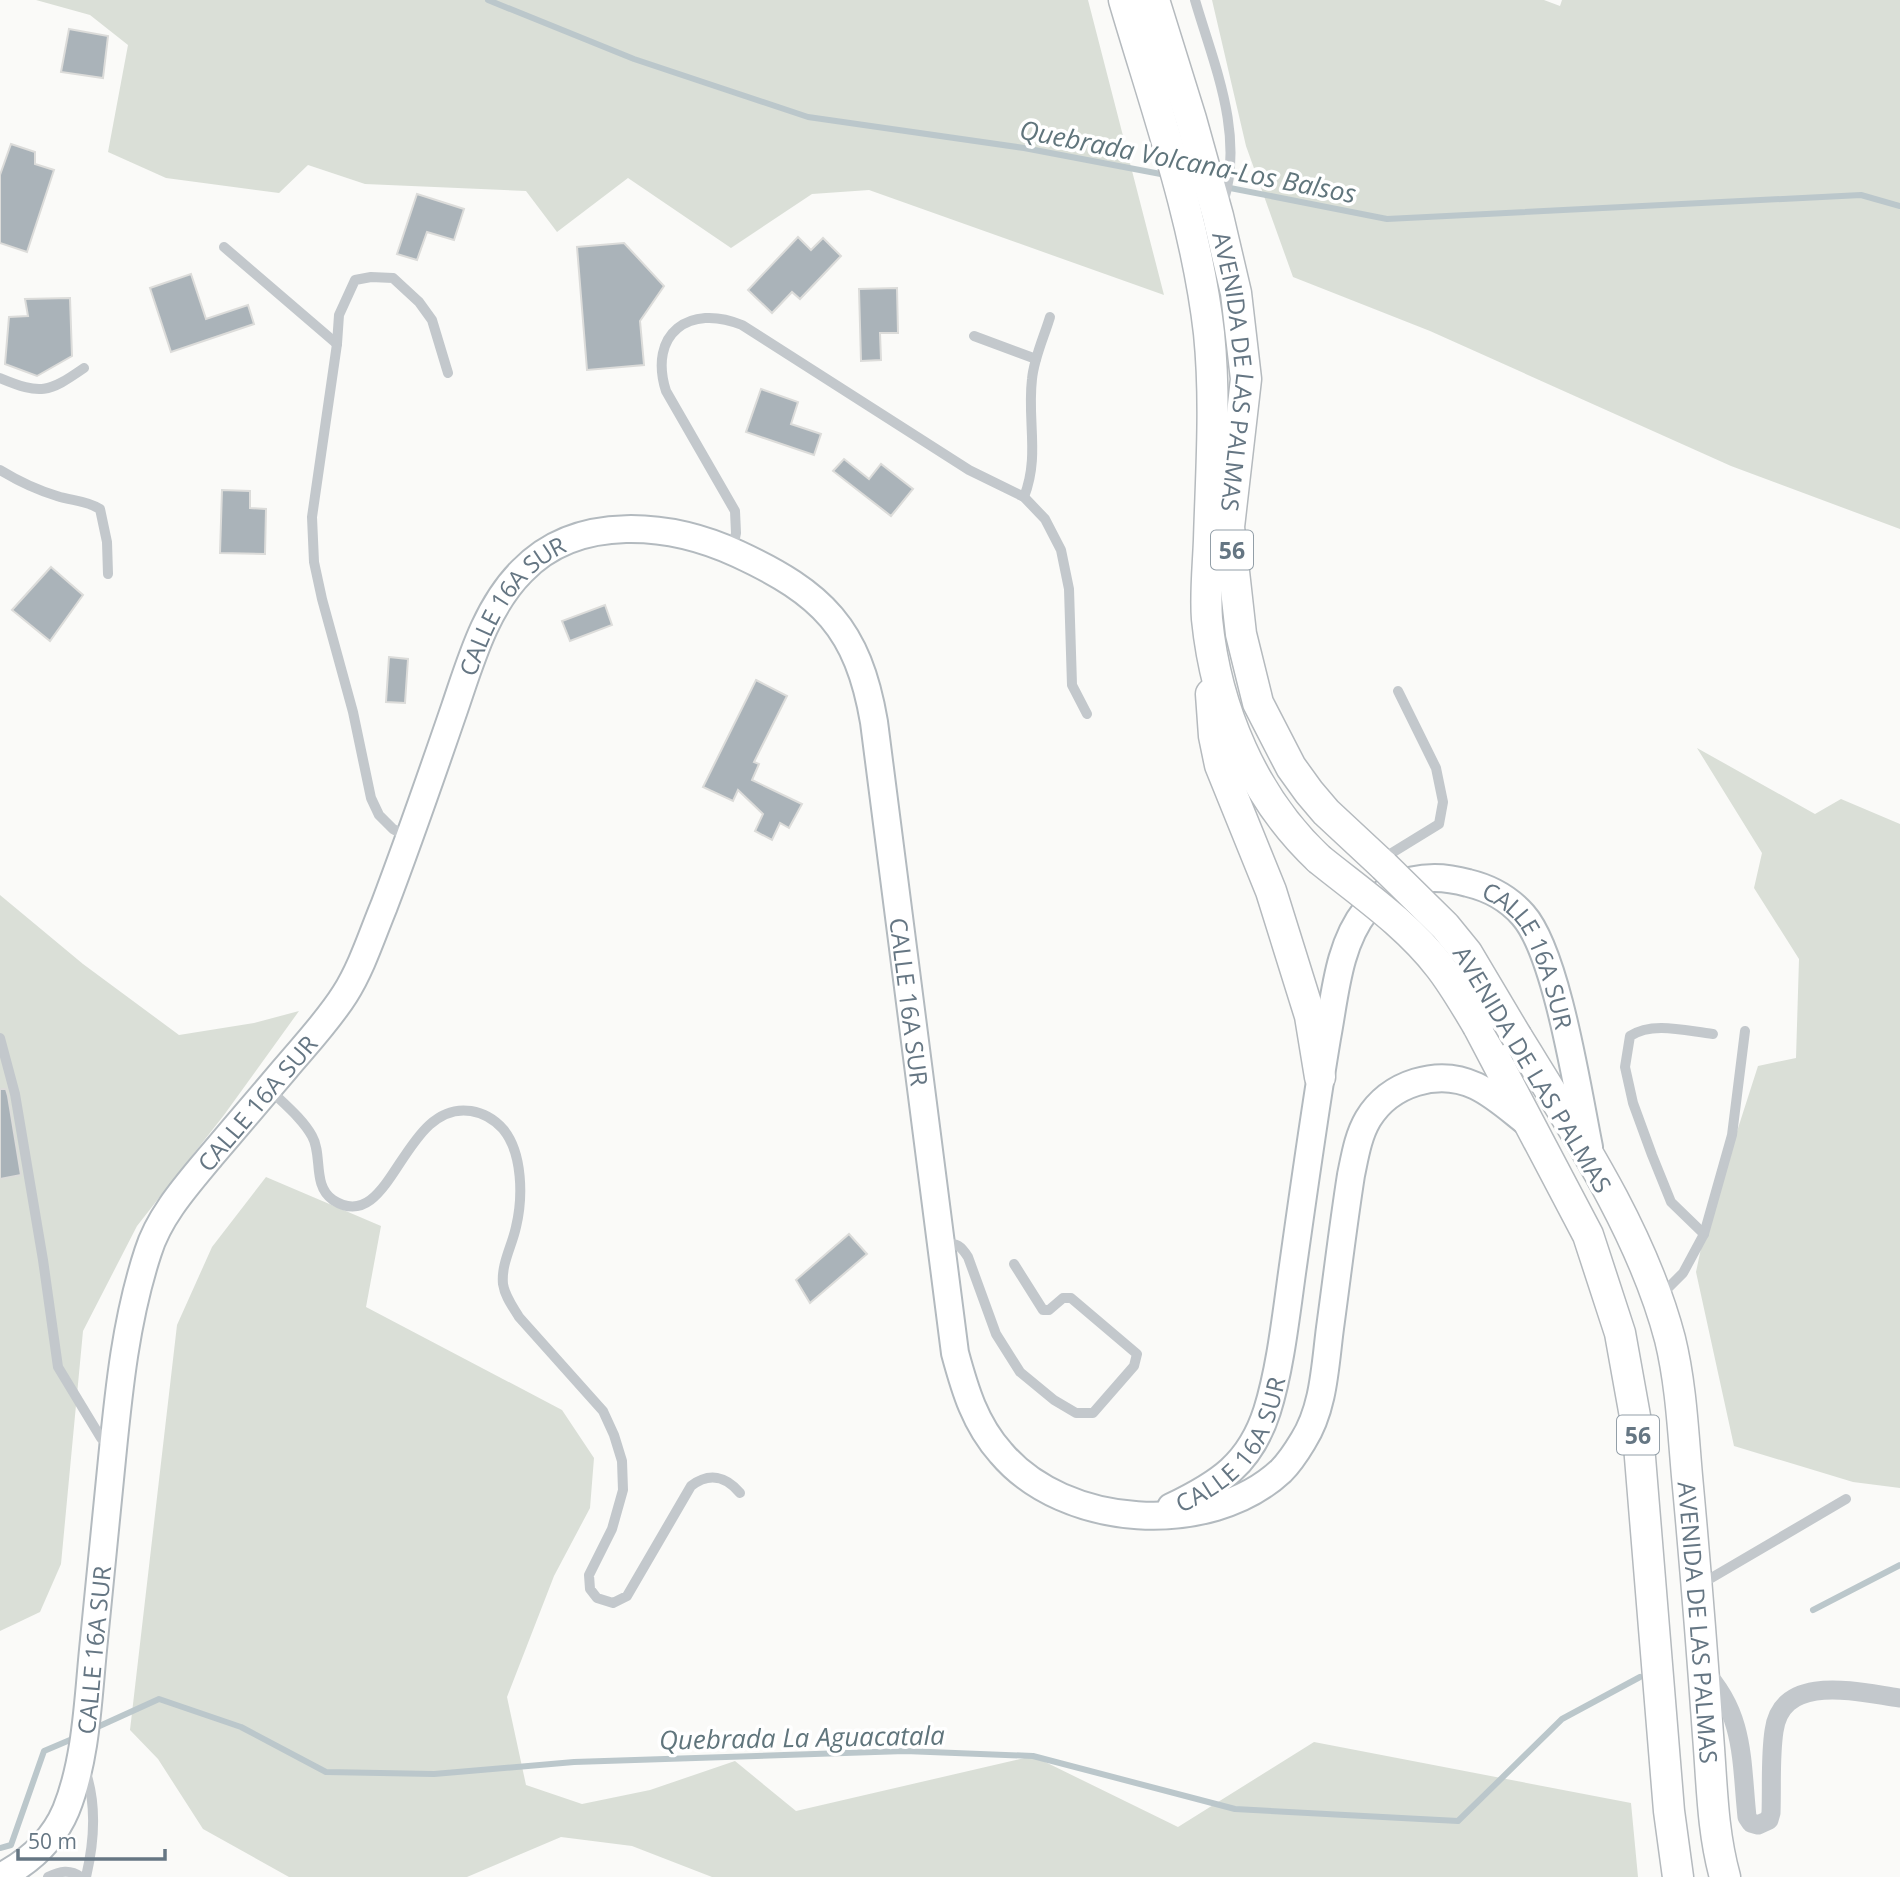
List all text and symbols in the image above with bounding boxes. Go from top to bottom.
water label: Quebrada Volcana-Los Balsos [1017,111,1359,211]
street label: AVENIDA DE LAS PALMAS [1206,228,1263,513]
street label: CALLE 16A SUR [450,527,571,680]
road number: 56 [1211,530,1253,570]
street label: CALLE 16A SUR [1477,873,1582,1032]
street label: CALLE 16A SUR [883,916,937,1088]
street label: AVENIDA DE LAS PALMAS [1446,939,1620,1199]
street label: CALLE 16A SUR [189,1027,324,1178]
street label: CALLE 16A SUR [1169,1373,1292,1519]
road number: 56 [1617,1416,1659,1454]
street label: AVENIDA DE LAS PALMAS [1671,1480,1727,1765]
street label: CALLE 16A SUR [68,1564,118,1736]
water label: Quebrada La Aguacatala [659,1717,945,1757]
scale bar [18,1818,164,1862]
text: 50 m [28,1827,77,1855]

